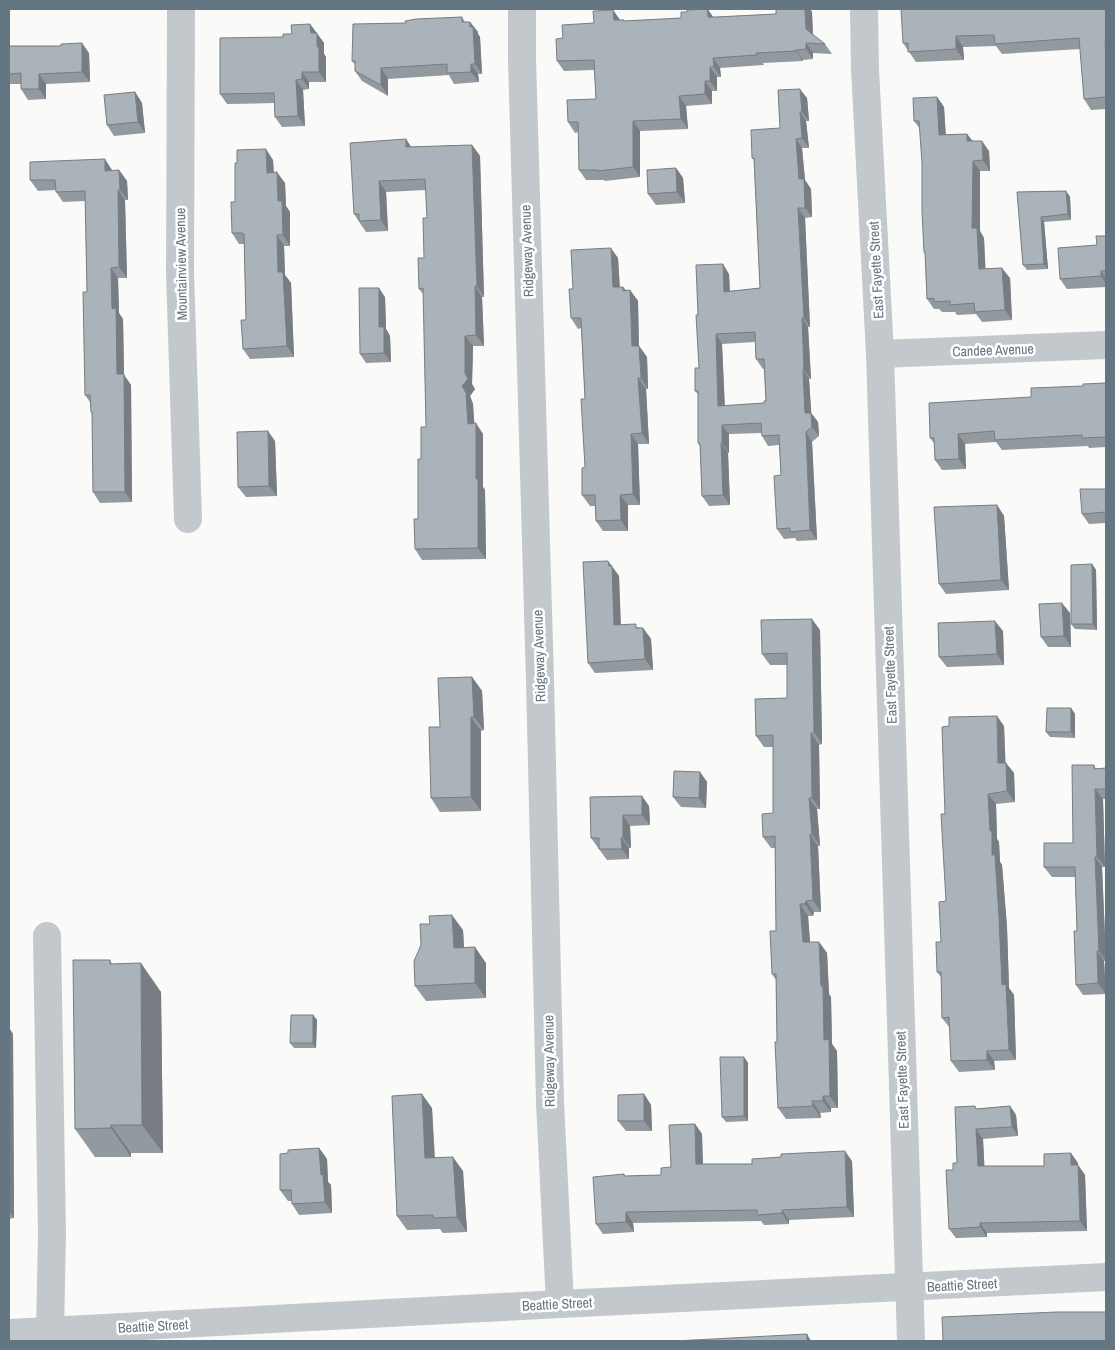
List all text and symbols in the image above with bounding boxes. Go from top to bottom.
street label: Ridgeway Avenue [516,205,538,297]
street label: Mountainview Avenue [171,207,191,321]
street label: East Fayette Street [864,221,888,319]
street label: Candee Avenue [952,340,1034,360]
street label: Ridgeway Avenue [528,610,550,702]
street label: East Fayette Street [879,626,901,724]
street label: Ridgeway Avenue [539,1015,559,1107]
street label: East Fayette Street [891,1031,913,1129]
street label: Beattie Street [926,1274,998,1296]
street label: Beattie Street [521,1293,593,1315]
street label: Beattie Street [117,1315,189,1337]

